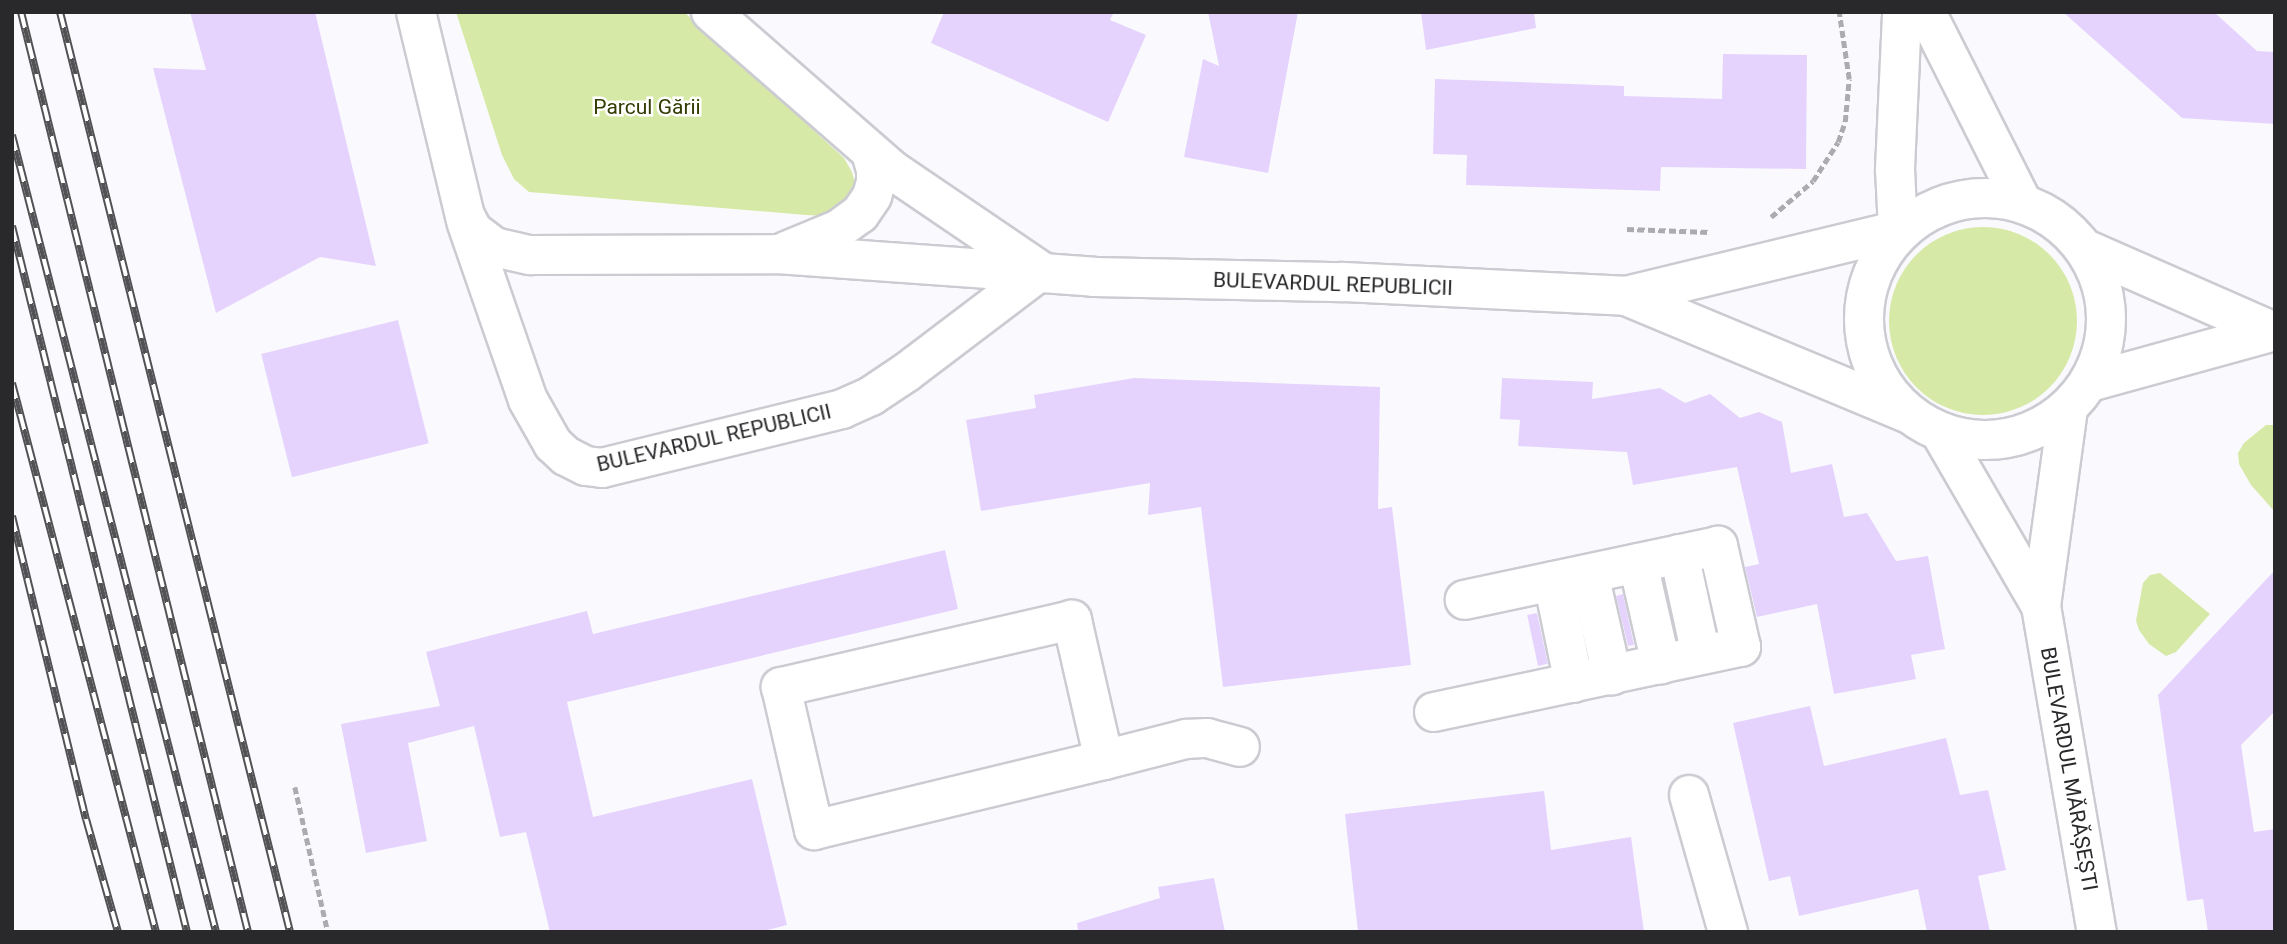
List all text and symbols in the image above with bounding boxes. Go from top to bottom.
park label: Parcul Gării [593,94,701,120]
street label: BULEVARDUL REPUBLICII [1213,267,1453,301]
street label: BULEVARDUL REPUBLICII [594,399,834,477]
street label: BULEVARDUL MĂRĂȘEȘTI [2035,645,2103,893]

